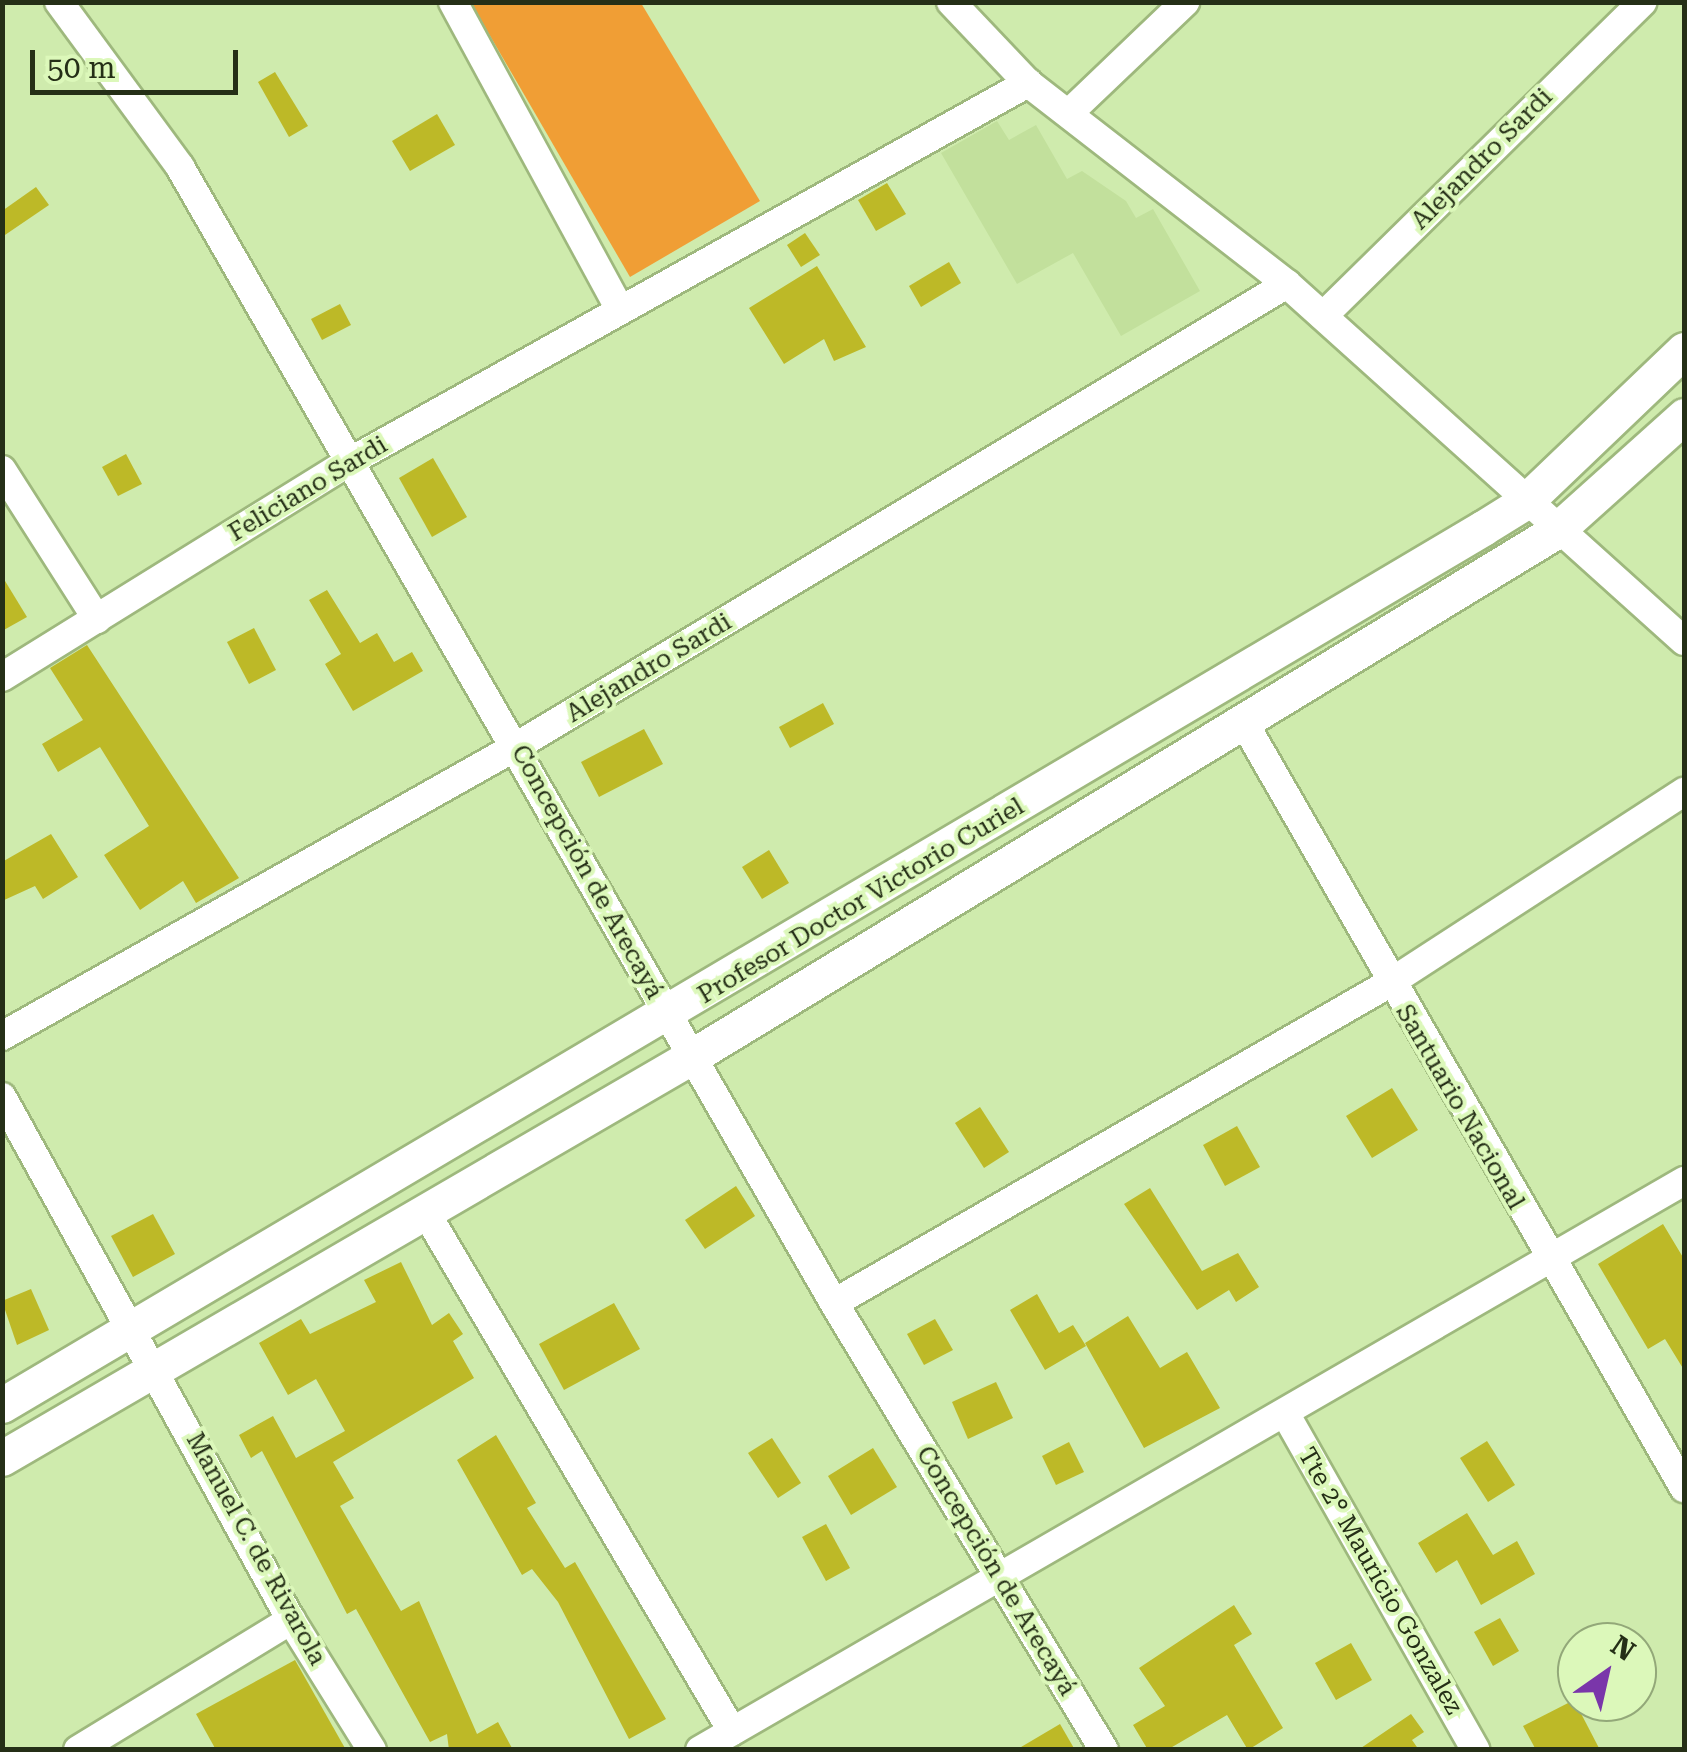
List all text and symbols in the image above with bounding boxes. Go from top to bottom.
scale bar [35,30,242,92]
text: 50 m [47,50,116,85]
street label: Alejandro Sardi [1405,82,1559,236]
street label: Feliciano Sardi [223,430,393,548]
street label: Alejandro Sardi [561,607,737,729]
street label: Concepción de Arecayá [505,740,669,1004]
street label: Profesor Doctor Victorio Curiel [693,792,1029,1010]
street label: Santuario Nacional [1389,999,1531,1215]
street label: Manuel C. de Rivarola [180,1427,332,1671]
street label: Concepción de Arecayá [910,1441,1082,1701]
street label: Tte 2° Mauricio Gonzalez [1291,1442,1469,1720]
north arrow [1557,1622,1657,1722]
text: N [1605,1629,1641,1668]

